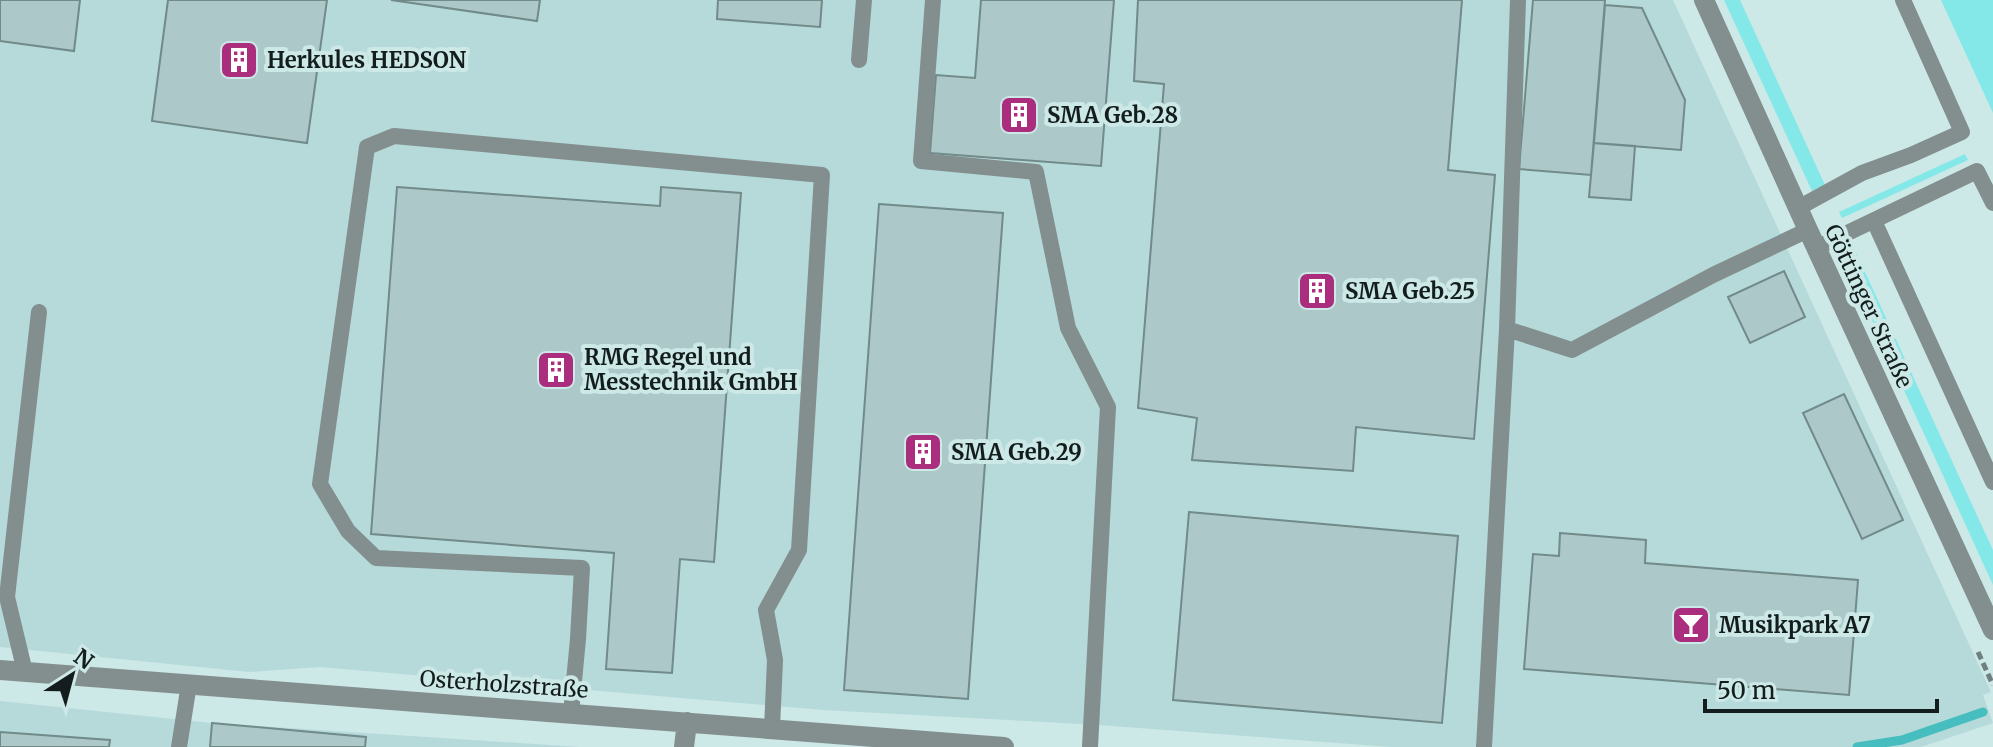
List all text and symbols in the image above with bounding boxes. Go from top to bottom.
building icon: Herkules HEDSON [218,39,260,81]
place label: Herkules HEDSON [267,46,467,74]
building icon: SMA Geb.28 [998,94,1040,136]
place label: SMA Geb.28 [1047,101,1178,129]
street label: Göttinger Straße [1819,220,1919,392]
building icon: SMA Geb.25 [1296,270,1338,312]
place label: SMA Geb.25 [1345,277,1475,305]
place label: RMG Regel und Messtechnik GmbH [584,343,798,396]
building icon: RMG Regel und Messtechnik GmbH [535,349,577,391]
building icon: SMA Geb.29 [902,431,944,473]
place label: SMA Geb.29 [951,438,1082,466]
bar icon: Musikpark A7 [1670,604,1712,646]
place label: Musikpark A7 [1719,611,1871,639]
north arrow [32,635,112,715]
text: N [68,642,100,676]
scale bar [1705,663,1937,713]
street label: Osterholzstraße [419,664,589,704]
text: 50 m [1717,675,1776,706]

